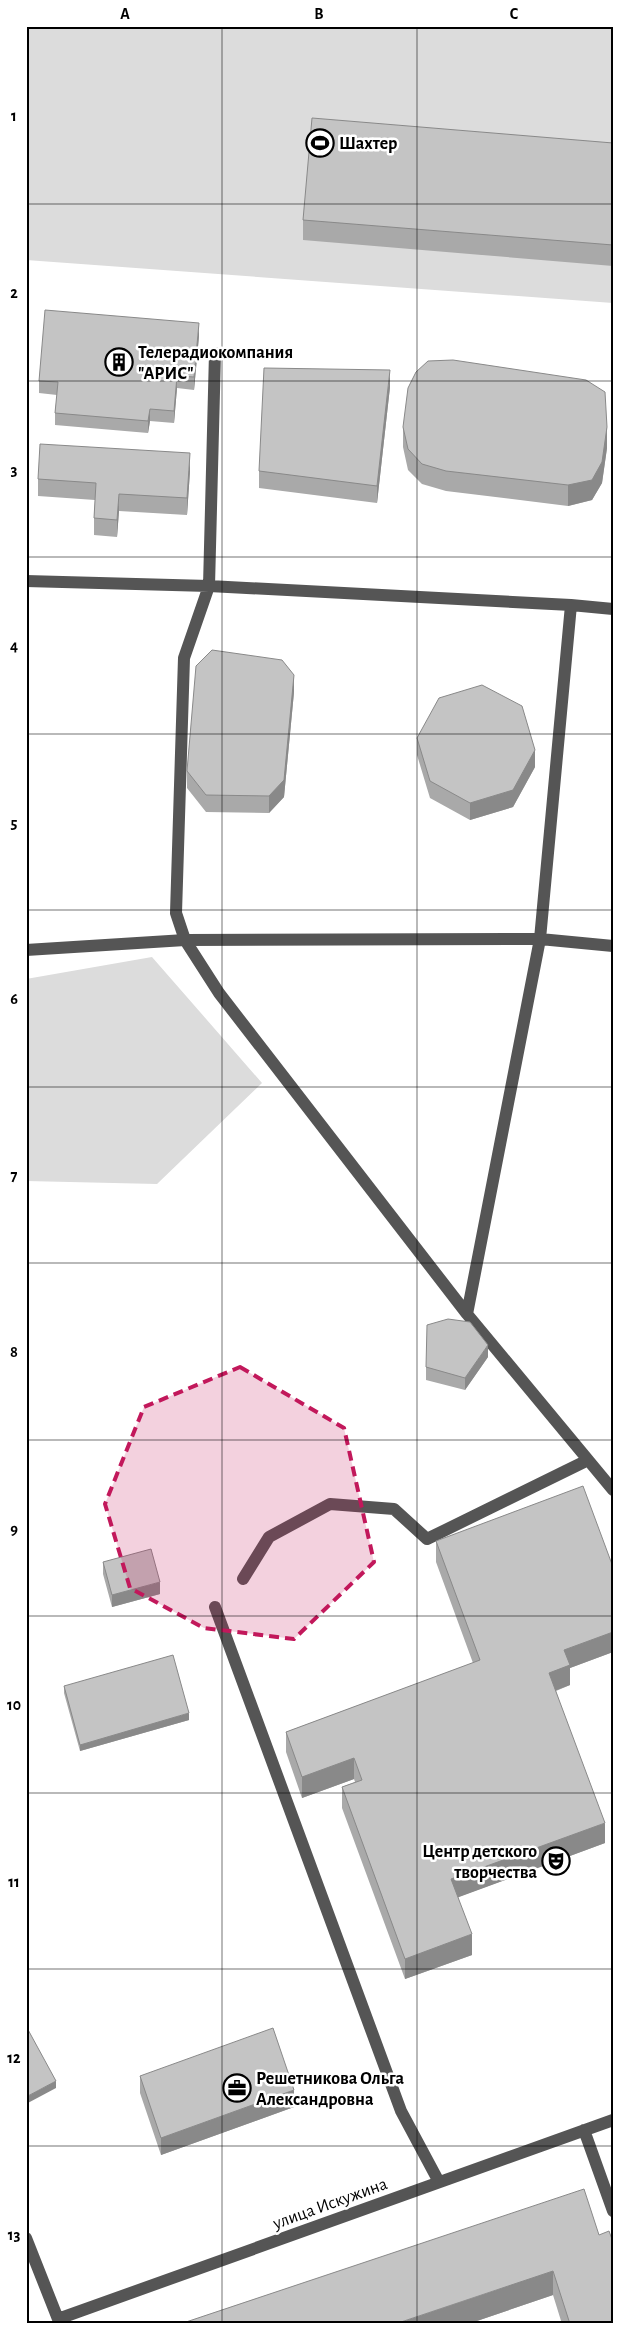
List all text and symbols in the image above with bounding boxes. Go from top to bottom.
text: A [120,6,130,22]
text: B [314,6,324,22]
text: C [510,6,519,22]
text: 1 [11,108,17,124]
sports icon: Шахтер [305,128,335,158]
place label: Шахтер [339,135,397,153]
text: 2 [10,285,18,301]
place label: Телерадиокомпания "АРИС" [138,344,293,383]
building icon: Телерадиокомпания "АРИС" [104,347,134,377]
text: 3 [11,462,18,478]
text: 4 [10,638,18,654]
text: 5 [11,815,18,831]
text: 6 [10,991,18,1007]
text: 7 [11,1168,18,1184]
text: 8 [10,1344,18,1360]
text: 9 [10,1521,18,1537]
text: 10 [7,1697,21,1713]
place label: Центр детского творчества [422,1843,537,1882]
theatre icon: Центр детского творчества [541,1846,571,1876]
text: 11 [8,1874,20,1890]
text: 12 [7,2050,21,2066]
place label: Решетникова Ольга Александровна [256,2070,405,2109]
office icon: Решетникова Ольга Александровна [222,2073,252,2103]
street label: улица Искужина [270,2175,390,2233]
text: 13 [8,2227,20,2243]

